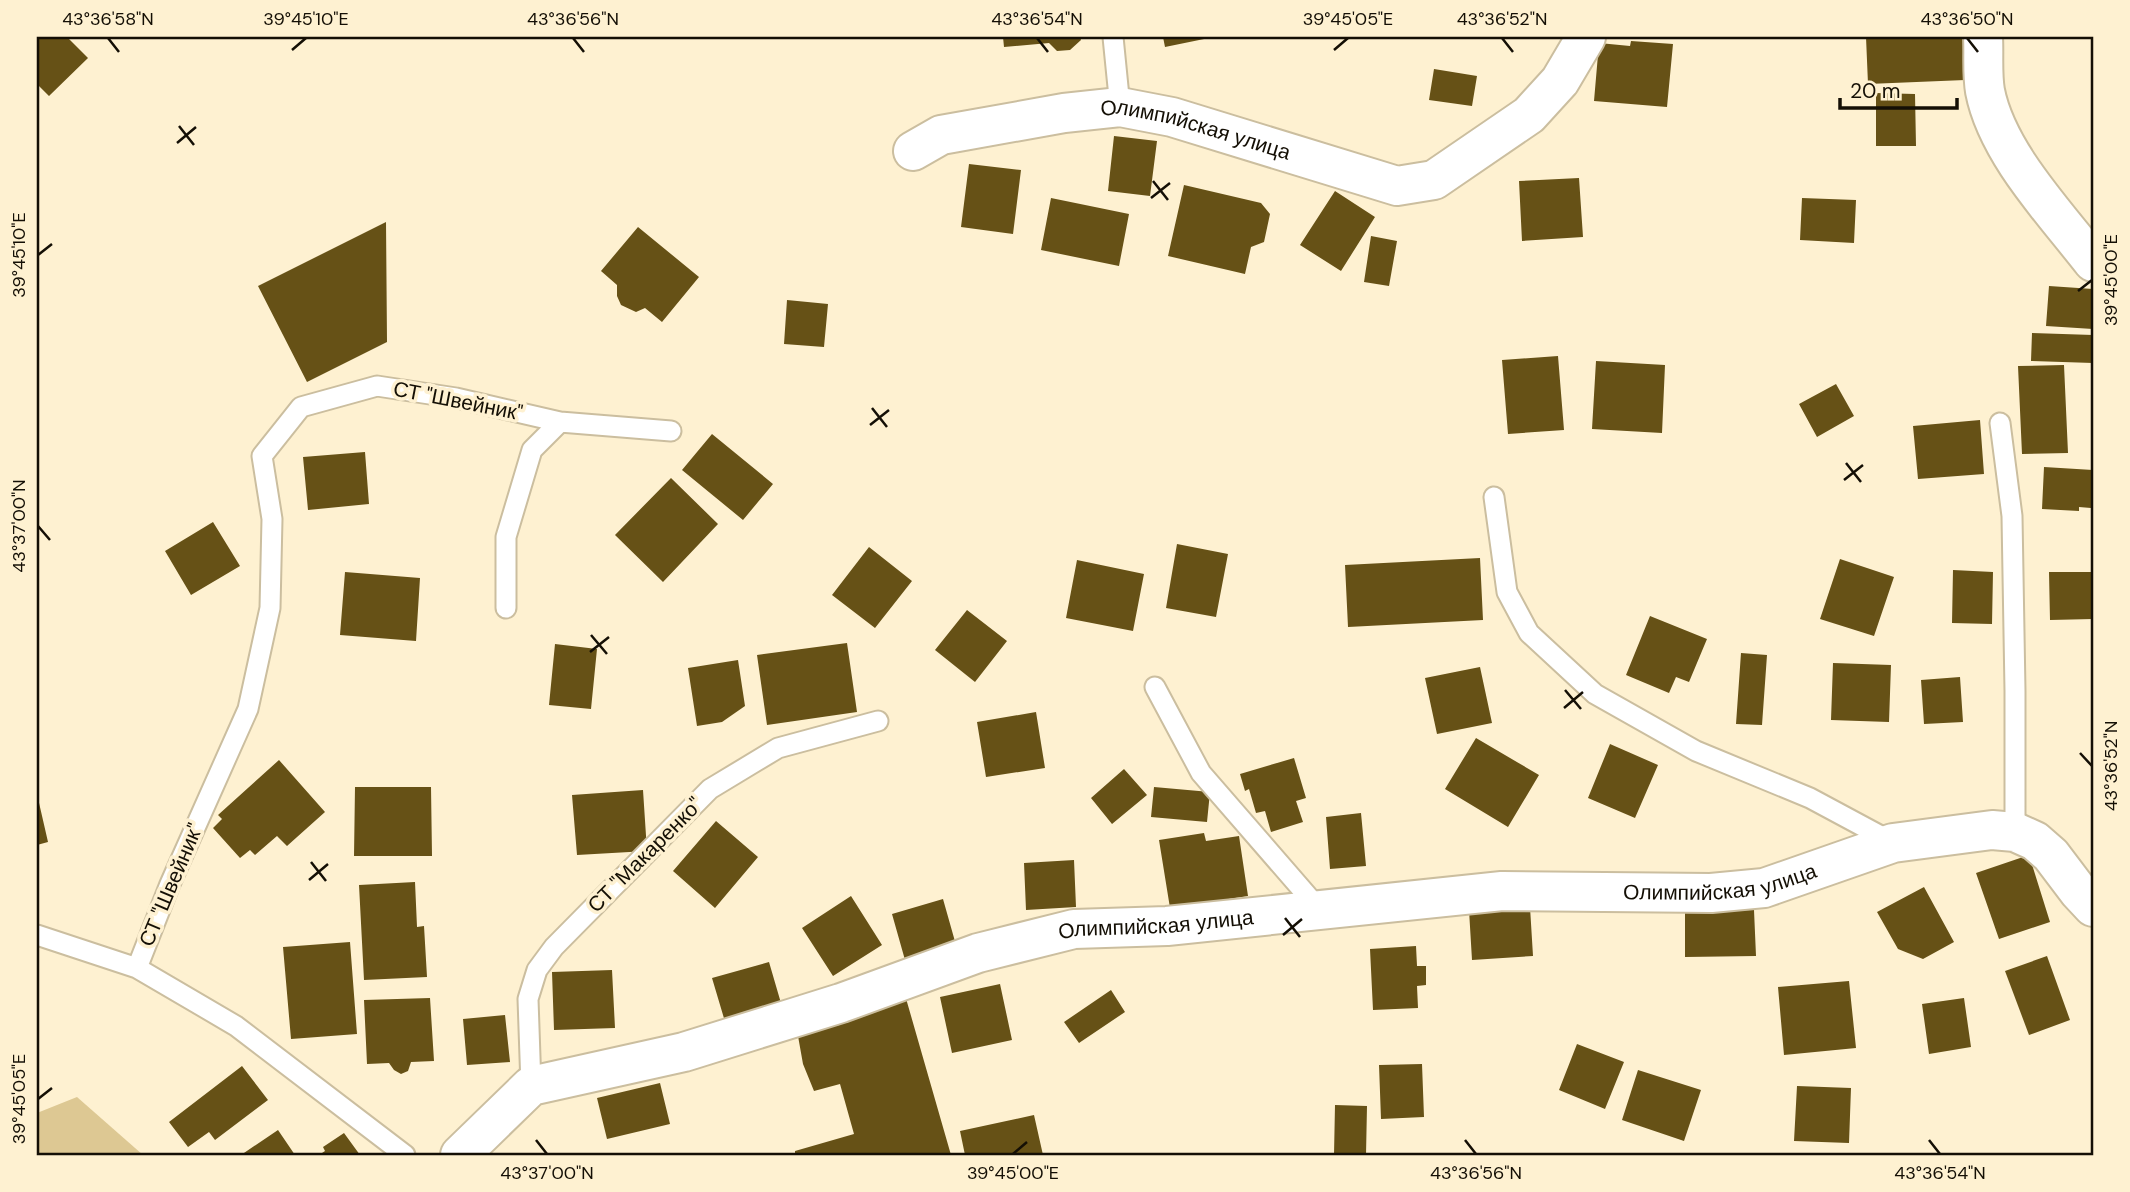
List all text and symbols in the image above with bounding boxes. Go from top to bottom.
text: 43°36'58"N [62,7,154,31]
text: 39°45'10"E [263,7,349,31]
text: 43°36'56"N [527,7,619,31]
text: 43°36'54"N [991,7,1083,31]
text: 39°45'05"E [1303,7,1393,31]
text: 43°36'52"N [1457,7,1547,31]
text: 43°36'50"N [1921,7,2013,31]
scale bar [1840,66,1957,110]
text: 20 m [1850,77,1901,105]
street label: Олимпийская улица [1099,93,1294,167]
text: 39°45'10"E [7,212,31,298]
text: 39°45'00"E [2099,234,2123,326]
street label: СТ "Швейник" [391,375,525,427]
text: 43°37'00"N [7,479,31,573]
text: 43°36'52"N [2099,721,2123,811]
street label: СТ "Макаренко" [581,791,709,919]
street label: СТ "Швейник" [132,819,210,951]
street label: Олимпийская улица [1623,857,1821,907]
street label: Олимпийская улица [1055,903,1255,946]
text: 39°45'05"E [7,1054,31,1144]
text: 43°37'00"N [500,1161,594,1185]
text: 39°45'00"E [967,1161,1059,1185]
text: 43°36'56"N [1430,1161,1522,1185]
text: 43°36'54"N [1894,1161,1986,1185]

